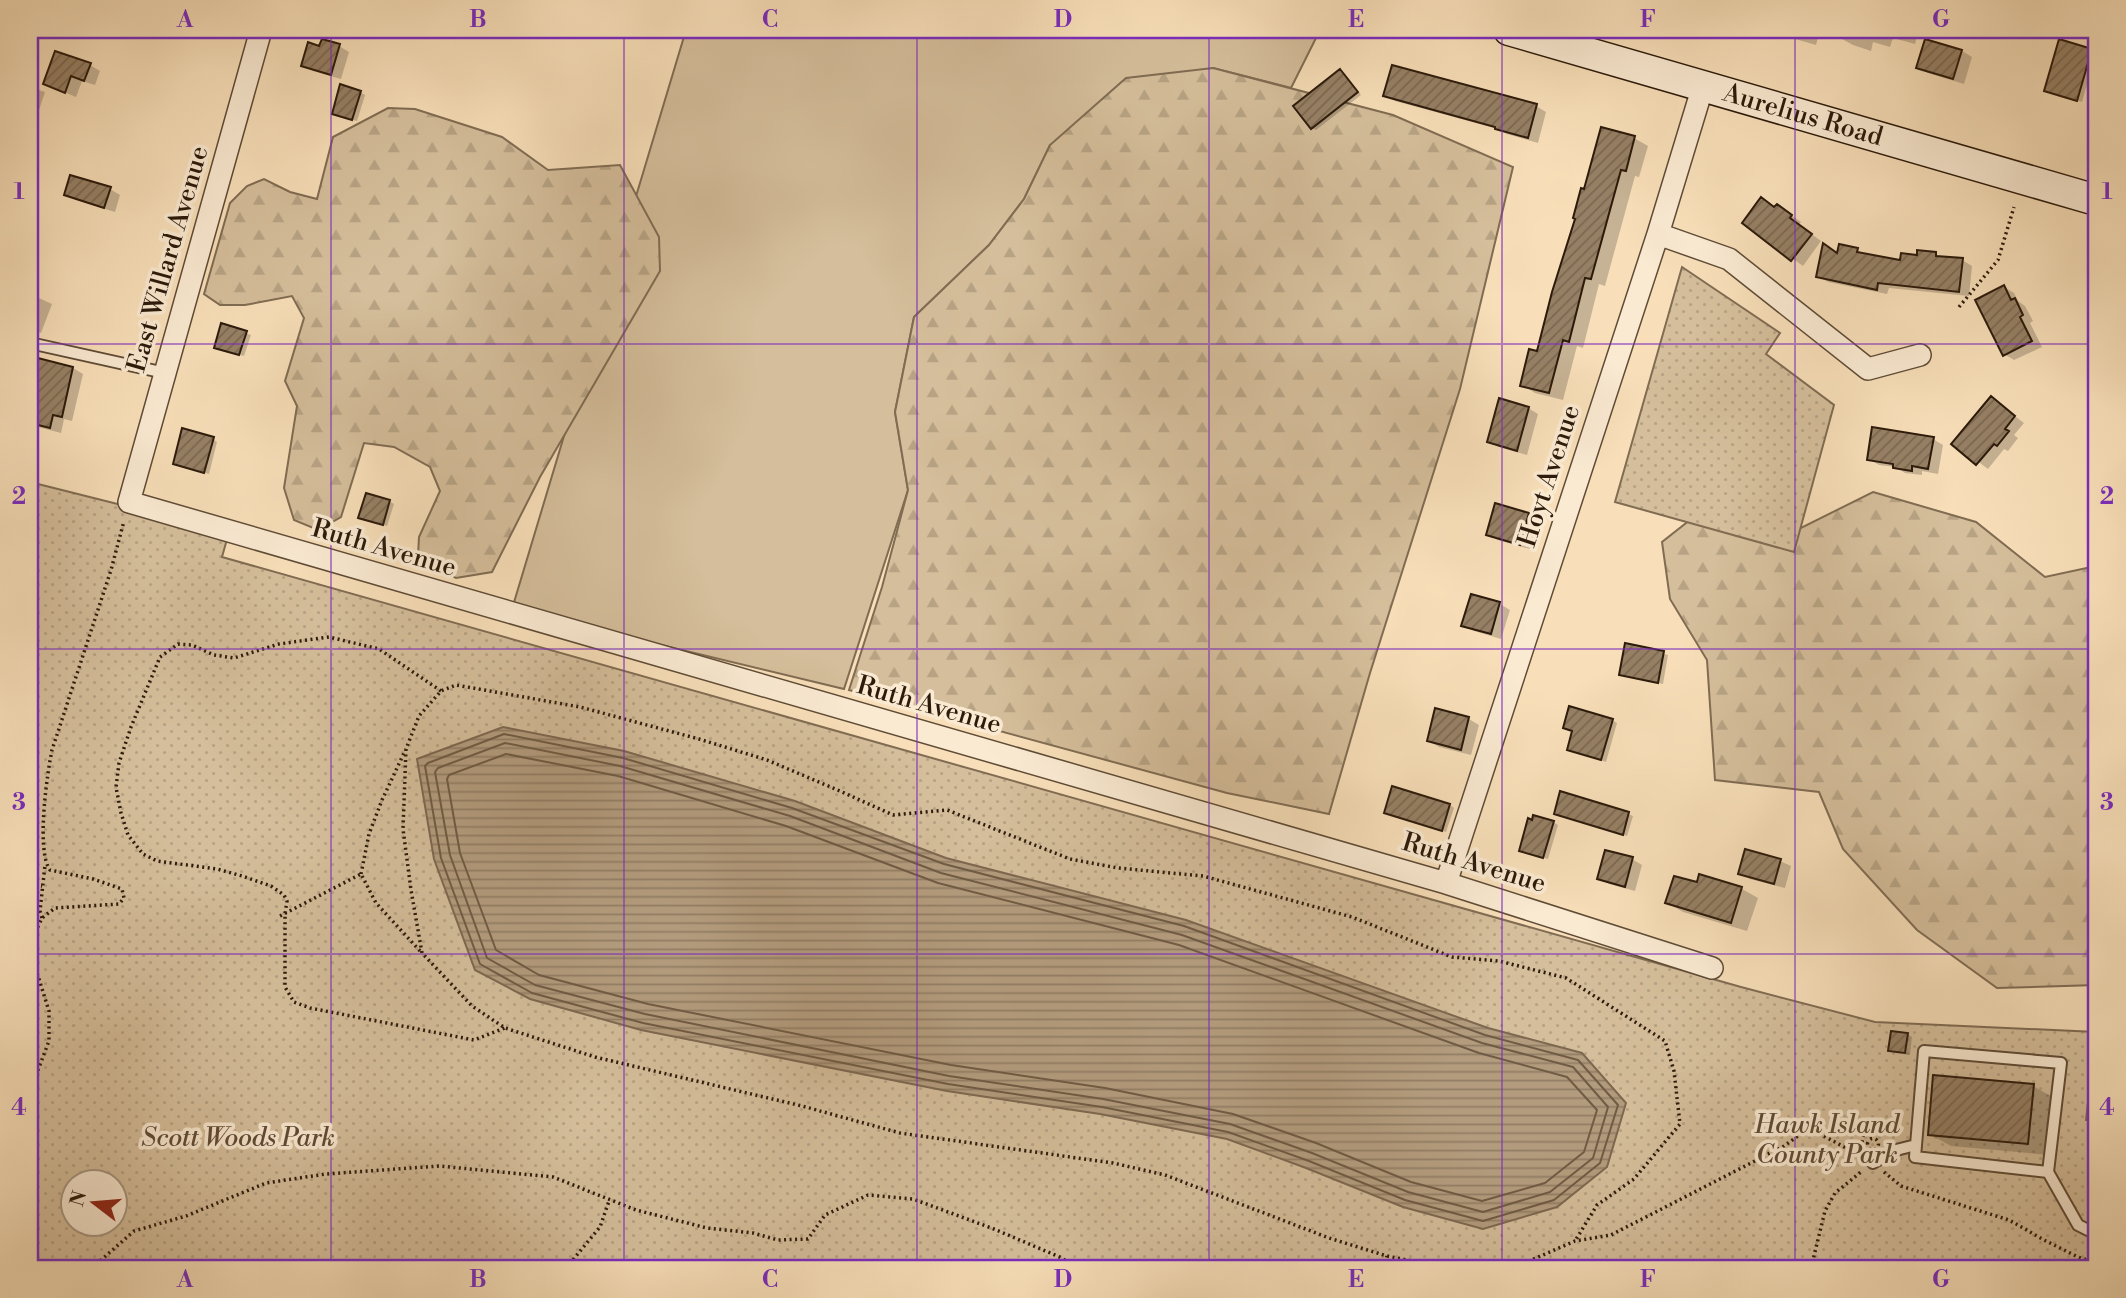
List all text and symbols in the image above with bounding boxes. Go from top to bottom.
text: A [176,6,194,34]
text: B [469,6,487,34]
text: C [762,6,778,34]
text: D [1054,6,1072,34]
text: E [1348,6,1364,34]
text: F [1640,6,1656,34]
text: G [1932,6,1950,34]
street label: Aurelius Road [1718,77,1887,153]
street label: East Willard Avenue [120,142,216,376]
text: 1 [13,178,25,206]
text: 1 [2101,178,2113,206]
street label: Hoyt Avenue [1511,401,1587,551]
text: 2 [12,483,26,511]
text: 2 [2100,483,2114,511]
street label: Ruth Avenue [308,512,460,584]
street label: Ruth Avenue [853,669,1005,741]
text: 3 [12,789,26,817]
text: 3 [2100,789,2114,817]
street label: Ruth Avenue [1398,826,1550,900]
text: 4 [11,1094,27,1122]
text: 4 [2099,1094,2115,1122]
park label: Hawk Island County Park [1754,1109,1901,1171]
park label: Scott Woods Park [141,1122,335,1154]
north arrow [60,1168,130,1238]
text: N [65,1188,92,1209]
text: A [176,1266,194,1294]
text: B [469,1266,487,1294]
text: C [762,1266,778,1294]
text: D [1054,1266,1072,1294]
text: E [1348,1266,1364,1294]
text: F [1640,1266,1656,1294]
text: G [1932,1266,1950,1294]

